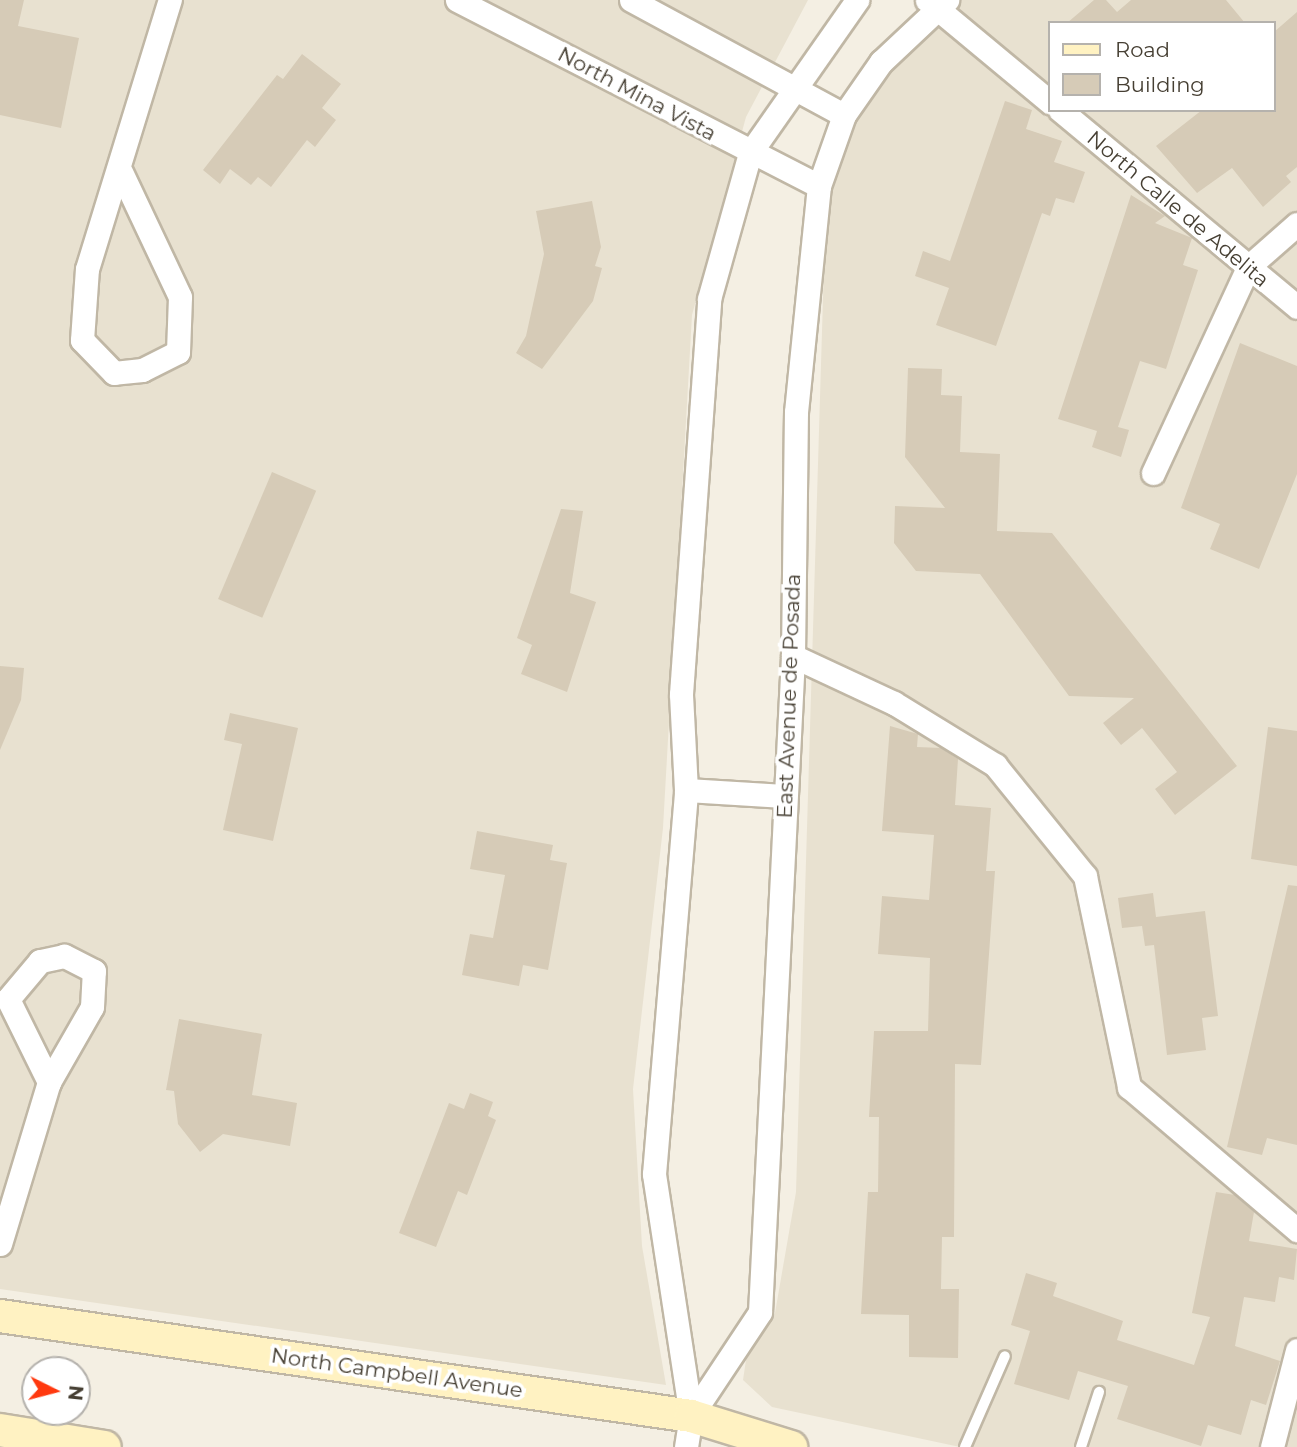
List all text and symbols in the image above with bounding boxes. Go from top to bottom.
legend [1048,21,1276,112]
text: Road [1115,37,1170,62]
street label: North Mina Vista [554,42,720,146]
text: Building [1115,72,1205,97]
street label: North Calle de Adelita [1082,126,1274,292]
street label: East Avenue de Posada [772,573,806,819]
street label: North Campbell Avenue [270,1343,524,1403]
north arrow [21,1356,91,1426]
text: N [63,1384,88,1402]

